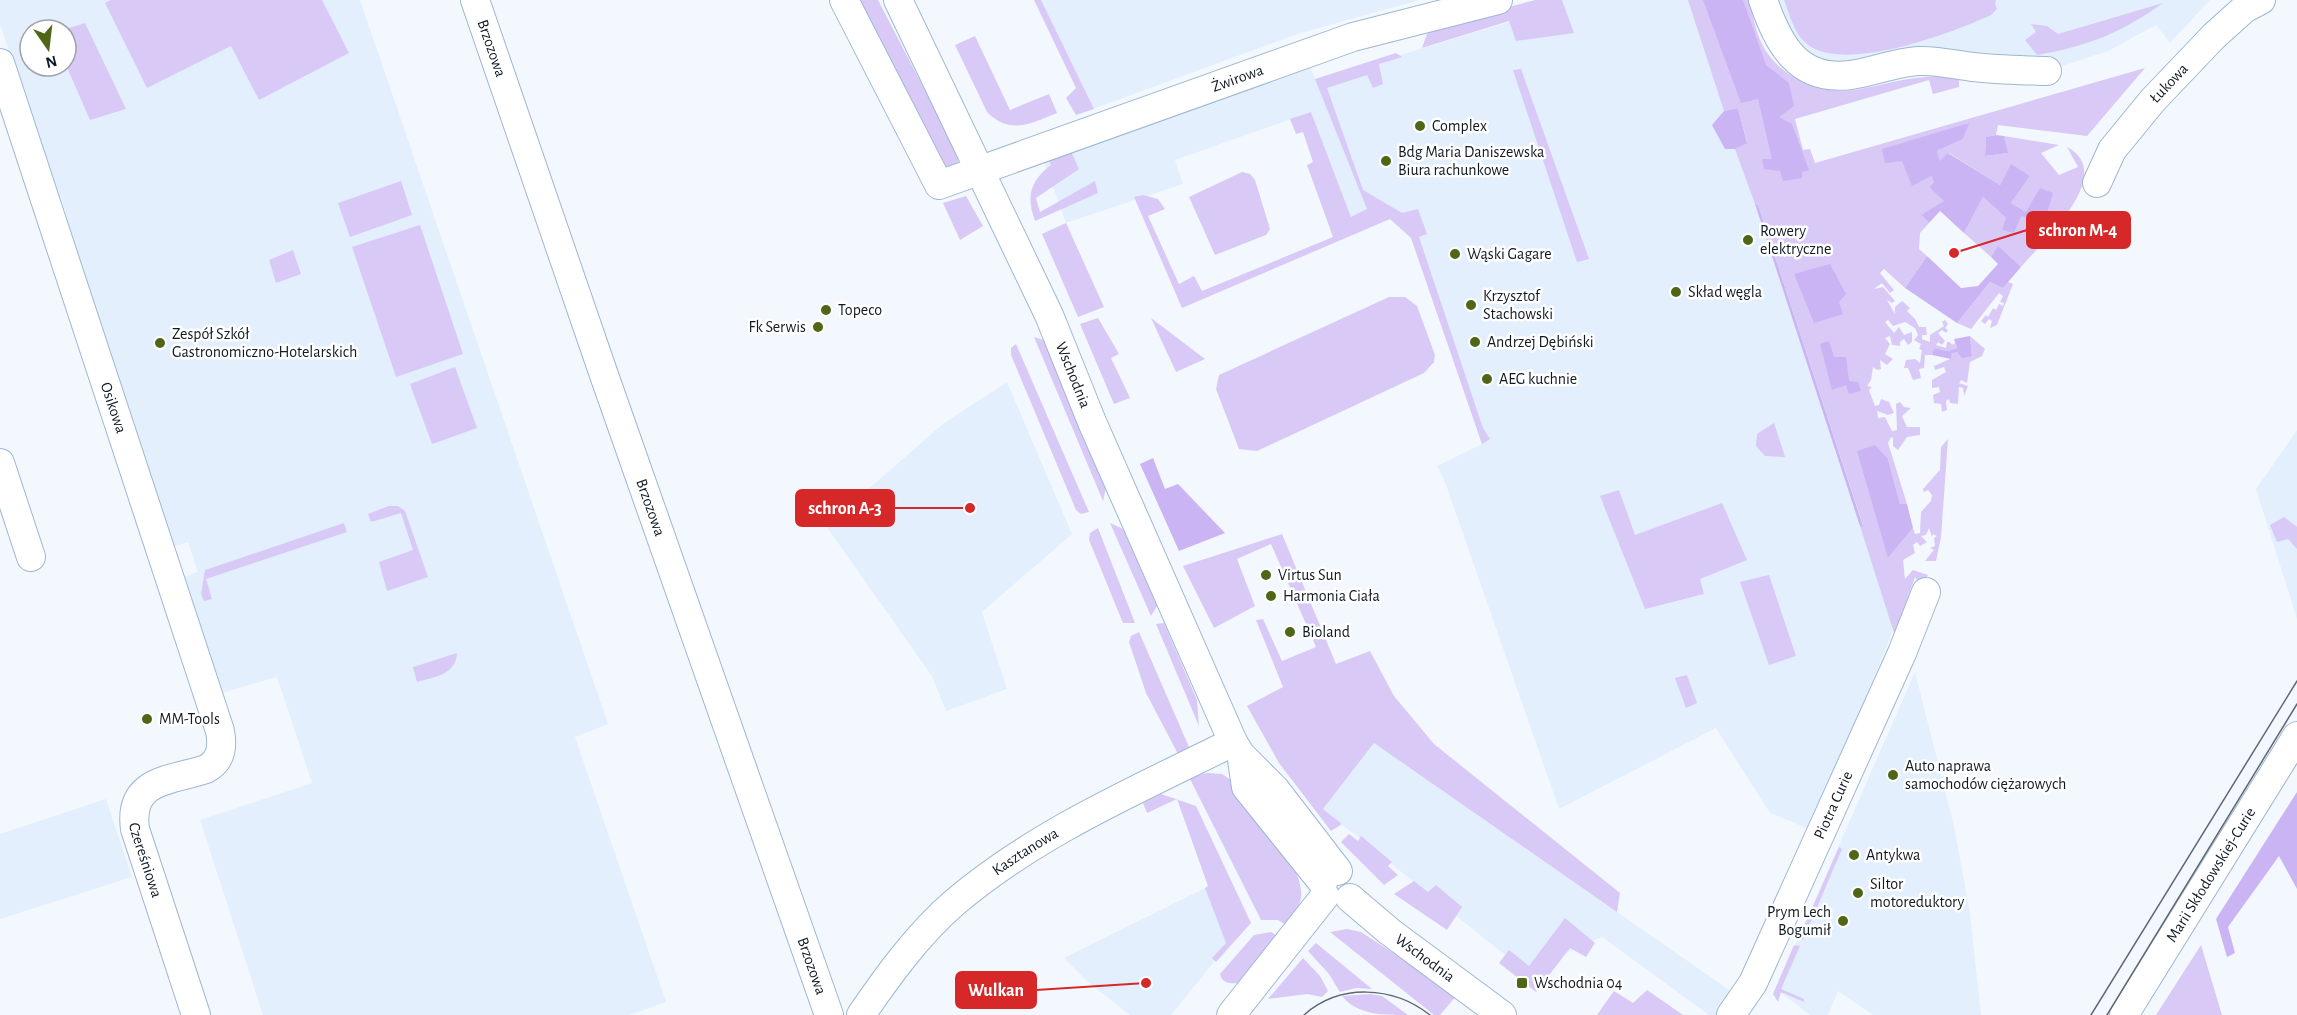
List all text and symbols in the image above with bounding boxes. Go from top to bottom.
street label: Brzozowa [474,17,509,79]
north arrow [18,18,78,78]
text: N [44,52,59,71]
street label: Łukowa [2147,61,2191,106]
street label: Żwirowa [1209,62,1265,95]
place label: Complex [1432,118,1487,134]
marker: Complex [1413,119,1427,133]
place label: Bdg Maria Daniszewska Biura rachunkowe [1398,144,1544,178]
marker: Bdg Maria Daniszewska Biura rachunkowe [1379,154,1393,168]
callout: schron M-4 [2027,212,2130,248]
text: schron M-4 [2039,222,2117,240]
place label: Rowery elektryczne [1760,223,1831,258]
marker: Rowery elektryczne [1741,233,1755,247]
place label: Wąski Gagare [1467,246,1552,262]
marker: Wąski Gagare [1448,247,1462,261]
place label: Skład węgla [1688,284,1762,300]
marker: Skład węgla [1669,285,1683,299]
place label: Krzysztof Stachowski [1483,288,1553,322]
marker: Krzysztof Stachowski [1464,298,1478,312]
place label: Topeco [838,302,882,318]
marker: Topeco [819,303,833,317]
place label: Fk Serwis [749,319,806,335]
marker: Fk Serwis [811,320,825,334]
place label: Zespół Szkół Gastronomiczno-Hotelarskich [172,326,357,360]
place label: Andrzej Dębiński [1487,334,1594,351]
marker: Andrzej Dębiński [1468,335,1482,349]
marker: Zespół Szkół Gastronomiczno-Hotelarskich [153,336,167,350]
street label: Wschodnia [1053,340,1094,410]
place label: AEG kuchnie [1499,371,1577,387]
marker: AEG kuchnie [1480,372,1494,386]
street label: Osikowa [98,380,129,435]
street label: Brzozowa [633,477,668,538]
callout: schron A-3 [796,490,894,526]
text: schron A-3 [808,500,882,518]
place label: Virtus Sun [1278,567,1342,583]
marker: Virtus Sun [1259,568,1273,582]
place label: Harmonia Ciała [1283,588,1380,604]
marker: Harmonia Ciała [1264,589,1278,603]
place label: Bioland [1302,624,1350,640]
marker: Bioland [1283,625,1297,639]
place label: MM-Tools [159,711,220,727]
marker: MM-Tools [140,712,154,726]
place label: Auto naprawa samochodów ciężarowych [1905,758,2066,793]
marker: Auto naprawa samochodów ciężarowych [1886,768,1900,782]
street label: Piotra Curie [1811,769,1856,842]
street label: Marii Skłodowskiej-Curie [2163,805,2259,945]
street label: Czereśniowa [126,822,165,900]
street label: Kasztanowa [989,825,1061,878]
place label: Antykwa [1866,847,1921,864]
marker: Antykwa [1847,848,1861,862]
place label: Siltor motoreduktory [1870,876,1964,911]
marker: Siltor motoreduktory [1851,886,1865,900]
place label: Prym Lech Bogumił [1767,904,1832,938]
marker: Prym Lech Bogumił [1836,914,1850,928]
street label: Wschodnia [1392,931,1458,985]
street label: Brzozowa [794,935,829,997]
callout: Wulkan [956,972,1036,1008]
place label: Wschodnia 04 [1534,975,1623,991]
marker: Wschodnia 04 [1515,976,1529,990]
text: Wulkan [968,982,1024,1000]

